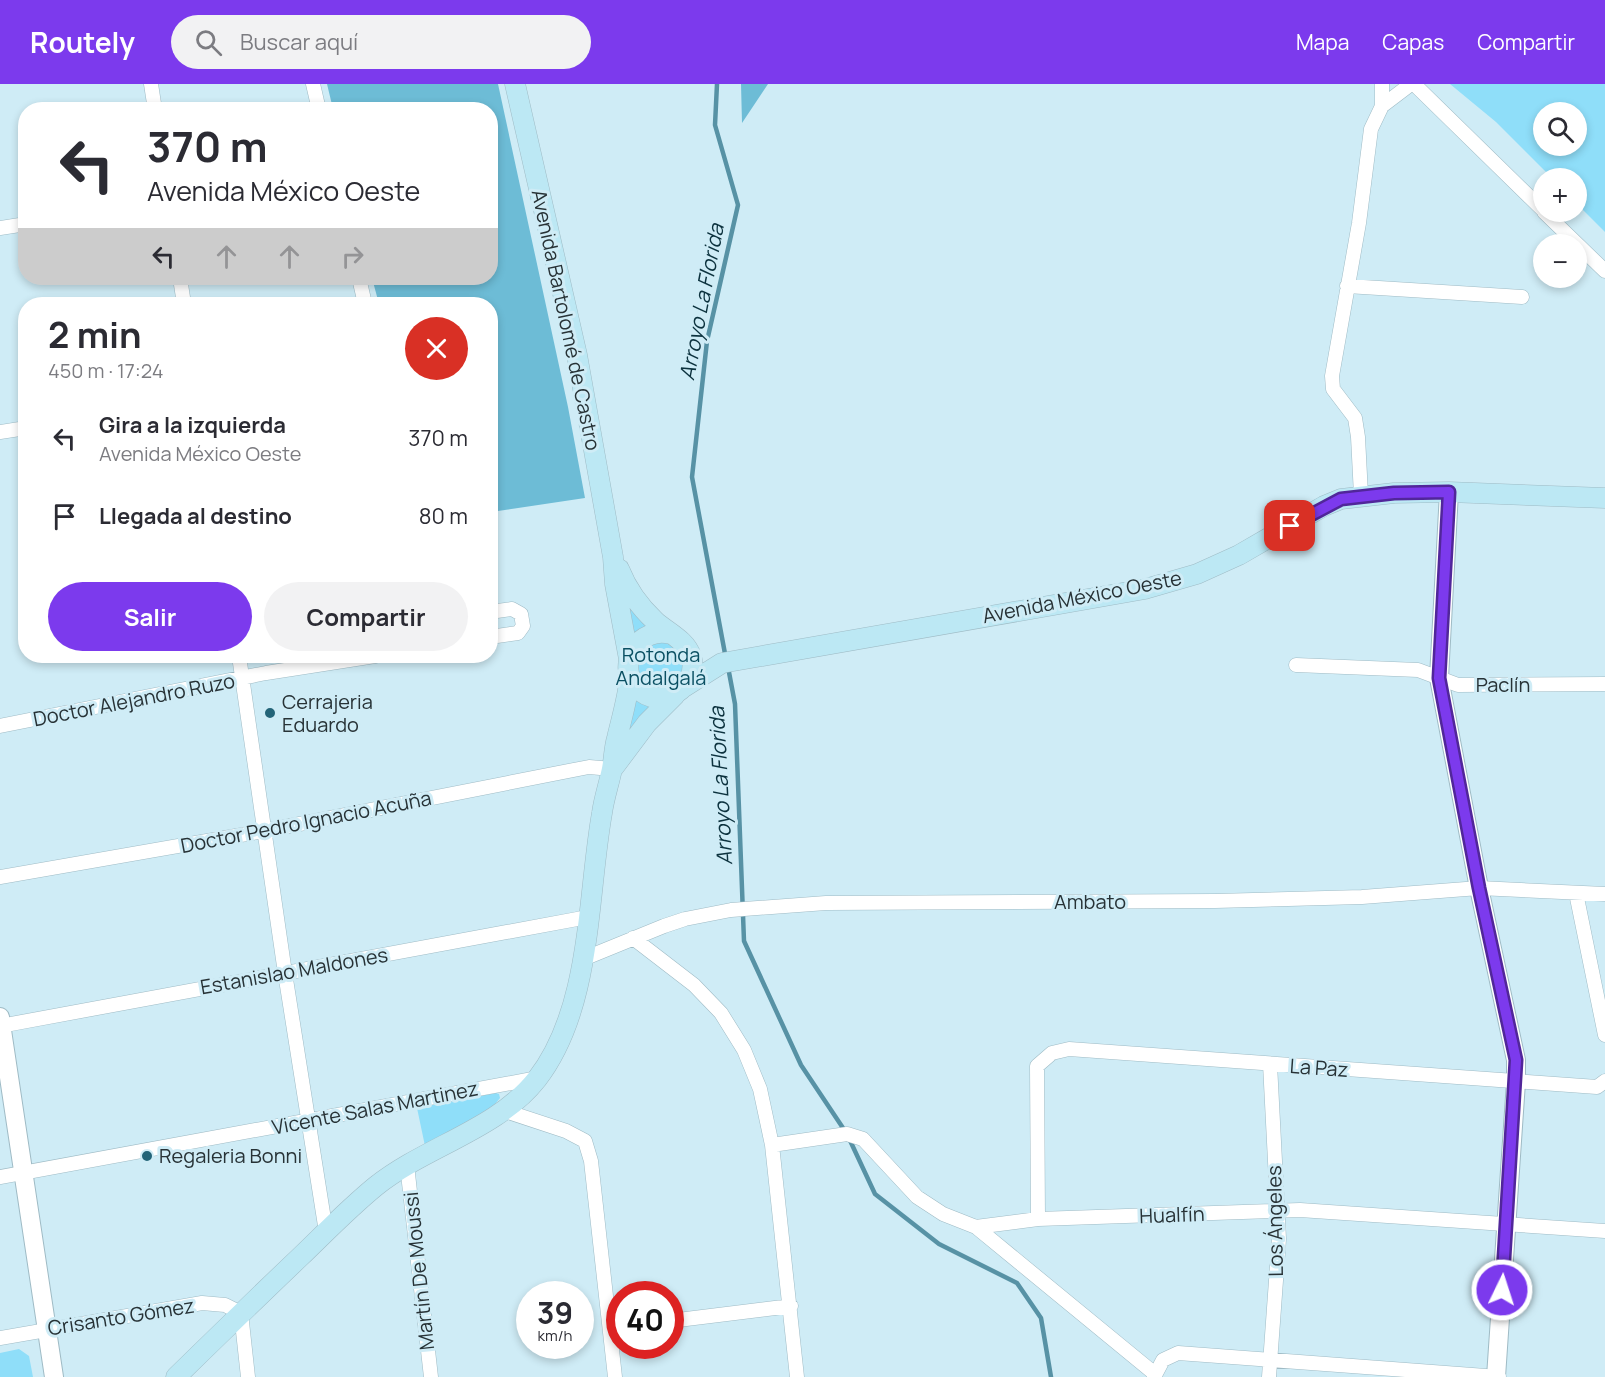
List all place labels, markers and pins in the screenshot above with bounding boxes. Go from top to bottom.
pin [1264,500,1315,551]
place label: Cerrajeria Eduardo [282,688,373,738]
marker: Cerrajeria Eduardo [263,706,277,720]
place label: Regaleria Bonni [159,1142,302,1169]
marker: Regaleria Bonni [140,1149,154,1163]

